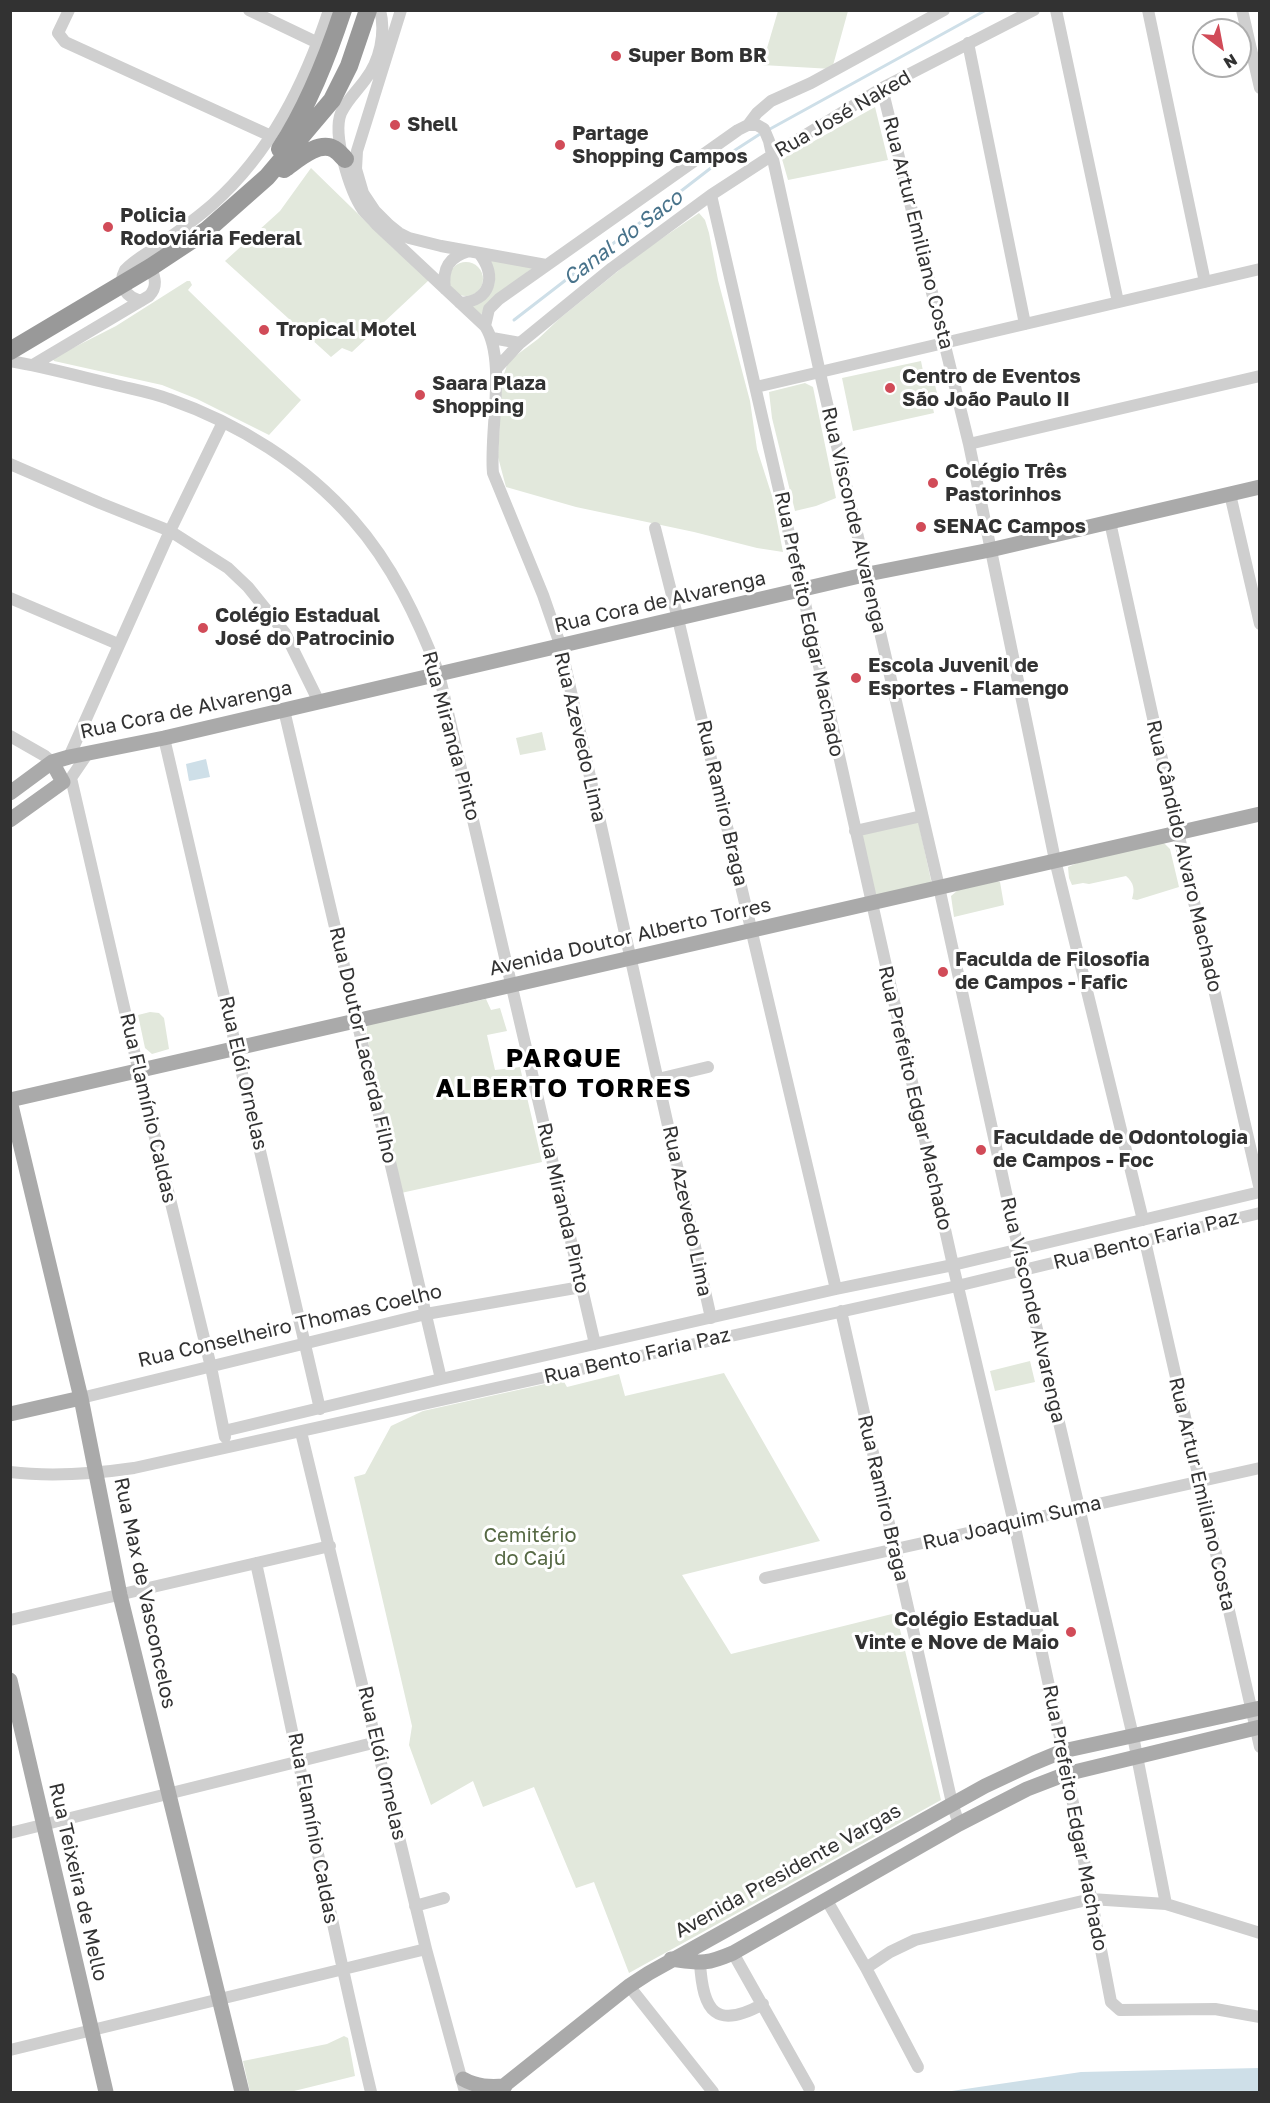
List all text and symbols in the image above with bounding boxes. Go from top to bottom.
north arrow [1192,18,1252,78]
place label: Super Bom BR [628,44,767,68]
marker: Super Bom BR [609,49,623,63]
text: N [1220,50,1241,73]
street label: Rua José Naked [771,65,915,163]
place label: Shell [407,113,458,137]
street label: Rua Artur Emiliano Costa [877,114,959,352]
marker: Shell [388,118,402,132]
place label: Partage Shopping Campos [572,122,748,169]
marker: Partage Shopping Campos [553,138,567,152]
water label: Canal do Saco [558,185,688,291]
place label: Policia Rodoviária Federal [120,204,302,251]
marker: Policia Rodoviária Federal [101,220,115,234]
place label: Tropical Motel [276,318,416,342]
marker: Tropical Motel [257,323,271,337]
place label: Centro de Eventos São João Paulo II [902,365,1081,412]
place label: Saara Plaza Shopping [432,372,546,419]
marker: Centro de Eventos São João Paulo II [883,381,897,395]
marker: Saara Plaza Shopping [413,388,427,402]
street label: Rua Visconde Alvarenga [816,405,892,635]
place label: Colégio Três Pastorinhos [945,460,1067,507]
marker: Colégio Três Pastorinhos [926,476,940,490]
street label: Rua Prefeito Edgar Machado [769,489,849,759]
place label: SENAC Campos [933,515,1086,539]
marker: SENAC Campos [914,520,928,534]
street label: Rua Cora de Alvarenga [552,566,768,638]
place label: Colégio Estadual José do Patrocinio [215,604,394,651]
marker: Colégio Estadual José do Patrocinio [196,621,210,635]
street label: Rua Miranda Pinto [417,649,485,823]
street label: Rua Azevedo Lima [549,650,611,824]
place label: Escola Juvenil de Esportes - Flamengo [868,654,1069,701]
marker: Escola Juvenil de Esportes - Flamengo [849,671,863,685]
street label: Rua Cora de Alvarenga [78,676,294,744]
street label: Rua Ramiro Braga [691,718,753,888]
street label: Rua Cândido Alvaro Machado [1141,718,1227,994]
street label: Avenida Doutor Alberto Torres [487,893,773,981]
street label: Rua Doutor Lacerda Filho [324,924,402,1166]
place label: Faculda de Filosofia de Campos - Fafic [955,948,1150,995]
street label: Rua Prefeito Edgar Machado [873,963,957,1233]
marker: Faculda de Filosofia de Campos - Fafic [936,965,950,979]
street label: Rua Elói Ornelas [214,994,272,1152]
street label: Rua Flamínio Caldas [114,1011,182,1205]
district label: PARQUE ALBERTO TORRES [436,1043,692,1104]
street label: Rua Miranda Pinto [532,1120,594,1296]
street label: Rua Azevedo Lima [657,1123,717,1299]
place label: Faculdade de Odontologia de Campos - Foc [993,1126,1248,1173]
marker: Faculdade de Odontologia de Campos - Foc [974,1143,988,1157]
street label: Rua Visconde Alvarenga [995,1195,1071,1425]
street label: Rua Bento Faria Paz [1051,1205,1241,1275]
street label: Rua Conselheiro Thomas Coelho [136,1279,444,1373]
street label: Rua Bento Faria Paz [542,1323,732,1389]
street label: Rua Artur Emiliano Costa [1163,1375,1241,1613]
street label: Rua Ramiro Braga [852,1413,914,1583]
street label: Rua Max de Vasconcelos [109,1475,181,1711]
street label: Rua Joaquim Suma [920,1491,1104,1555]
park label: Cemitério do Cajú [483,1524,577,1571]
place label: Colégio Estadual Vinte e Nove de Maio [854,1608,1059,1655]
marker: Colégio Estadual Vinte e Nove de Maio [1064,1625,1078,1639]
street label: Rua Prefeito Edgar Machado [1037,1683,1113,1953]
street label: Rua Elói Ornelas [353,1684,411,1842]
street label: Rua Flamínio Caldas [283,1730,343,1926]
street label: Rua Teixeira de Mello [43,1780,113,1984]
street label: Avenida Presidente Vargas [671,1799,905,1943]

